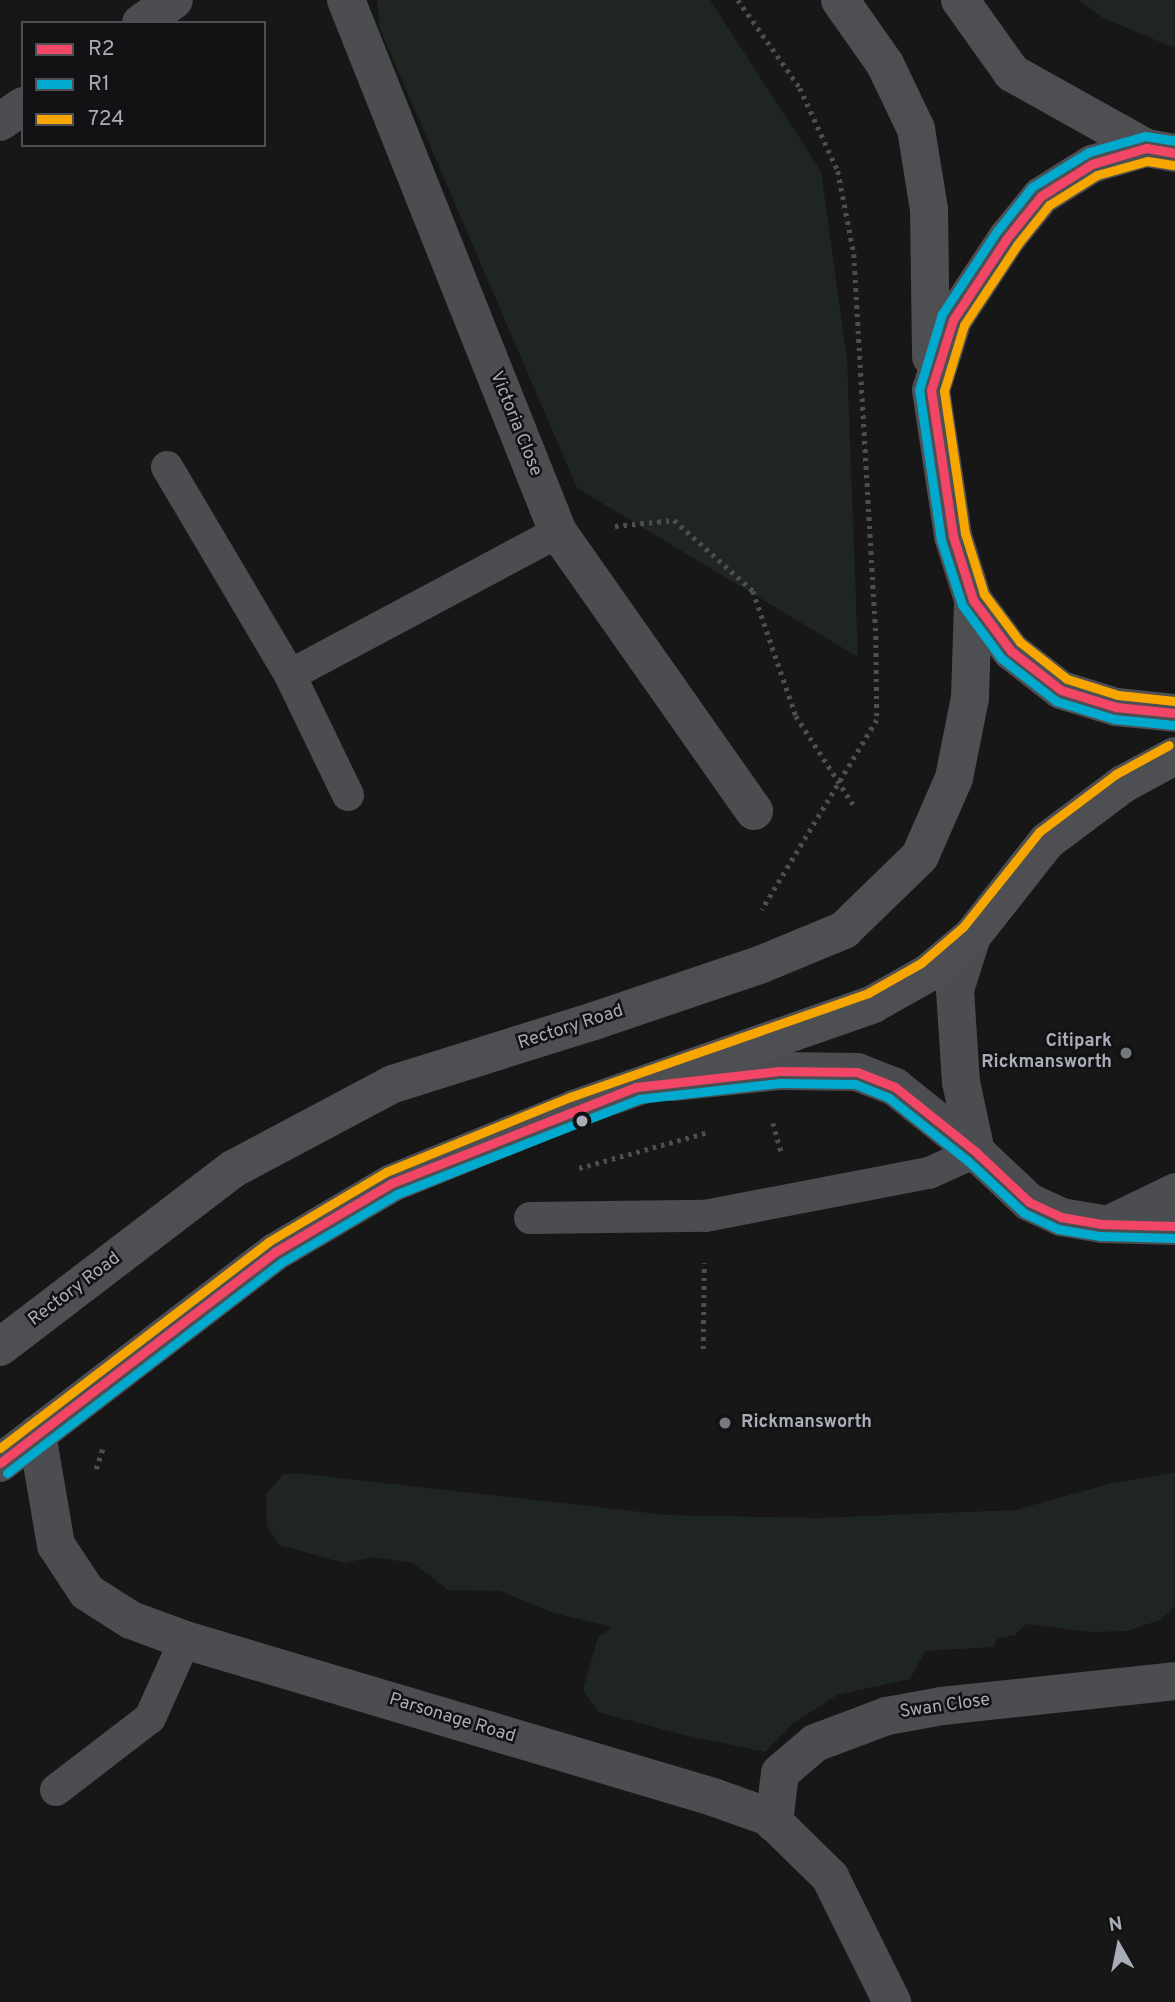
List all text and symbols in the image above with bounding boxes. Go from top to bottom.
legend [21,21,266,147]
text: R2 [88,36,115,63]
text: R1 [88,71,110,98]
text: 724 [88,106,124,133]
street label: Victoria Close [484,368,546,480]
street label: Rectory Road [516,1001,626,1055]
place label: Citipark Rickmansworth [981,1032,1112,1074]
marker: Citipark Rickmansworth [1118,1045,1134,1061]
unlabelled marker [575,1114,589,1128]
street label: Rectory Road [25,1248,125,1332]
place label: Rickmansworth [741,1412,872,1434]
marker: Rickmansworth [715,1413,735,1433]
street label: Parsonage Road [386,1689,518,1749]
street label: Swan Close [898,1690,992,1724]
north arrow [1084,1911,1154,1981]
text: N [1107,1912,1124,1938]

